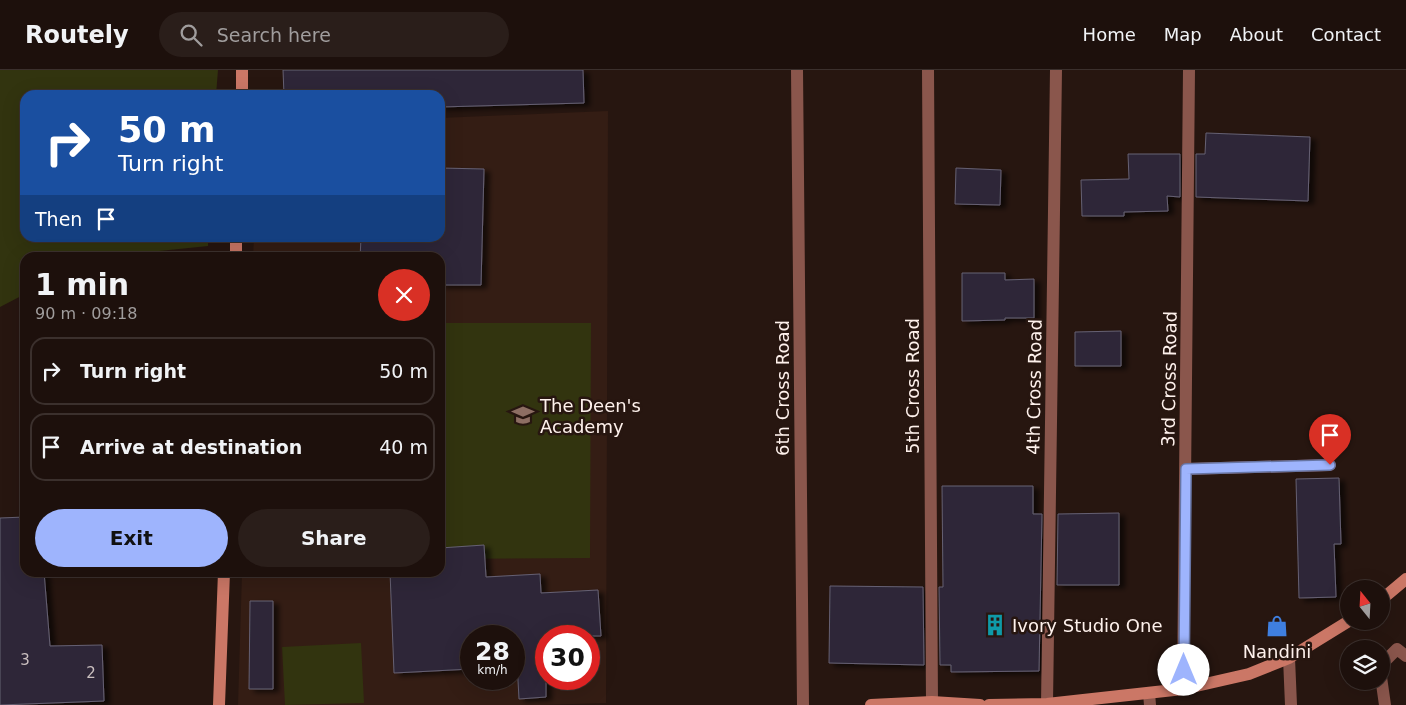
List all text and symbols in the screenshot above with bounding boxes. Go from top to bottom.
search box [159,12,509,57]
text: Routely [25,21,129,49]
icon: search [177,21,205,49]
text: Search here [217,24,331,46]
text: Home [1083,24,1136,45]
text: Map [1164,24,1202,45]
text: About [1230,24,1283,45]
text: Contact [1311,24,1381,45]
icon: right [35,110,100,175]
text: 50 m [118,110,215,150]
text: Turn right [118,151,223,176]
icon: arrive [92,205,120,233]
text: Then [35,208,82,230]
text: 1 min [35,267,129,302]
button: close [378,269,430,321]
text: 90 m · 09:18 [35,304,137,323]
street label: 3rd Cross Road [1157,311,1181,447]
street label: 5th Cross Road [902,318,923,454]
street label: 4th Cross Road [1022,319,1046,455]
street label: 6th Cross Road [772,320,793,456]
icon: right [37,357,65,385]
text: Turn right [80,360,186,382]
text: 50 m [379,360,428,382]
place label: The Deen's Academy [539,395,641,437]
school or university icon: The Deen's Academy [510,402,536,428]
pin [1309,414,1351,465]
icon: arrive [1316,421,1344,449]
icon: arrive [37,433,65,461]
text: Arrive at destination [80,436,302,458]
text: 40 m [379,436,428,458]
button: Exit [35,509,228,567]
button: Share [238,509,430,567]
north arrow [1340,580,1390,630]
map controls [1340,580,1390,690]
building icon: Ivory Studio One [982,612,1008,638]
shop icon: Nandini [1264,613,1290,639]
place label: Ivory Studio One [1012,615,1162,636]
speed limit sign: 30 [535,625,600,690]
text: 28 [475,637,510,666]
button: layers [1340,640,1390,690]
place label: Nandini [1243,641,1311,662]
position arrow [1157,643,1209,695]
house number: 3 [20,651,30,669]
text: km/h [477,663,508,677]
house number: 2 [86,664,96,682]

